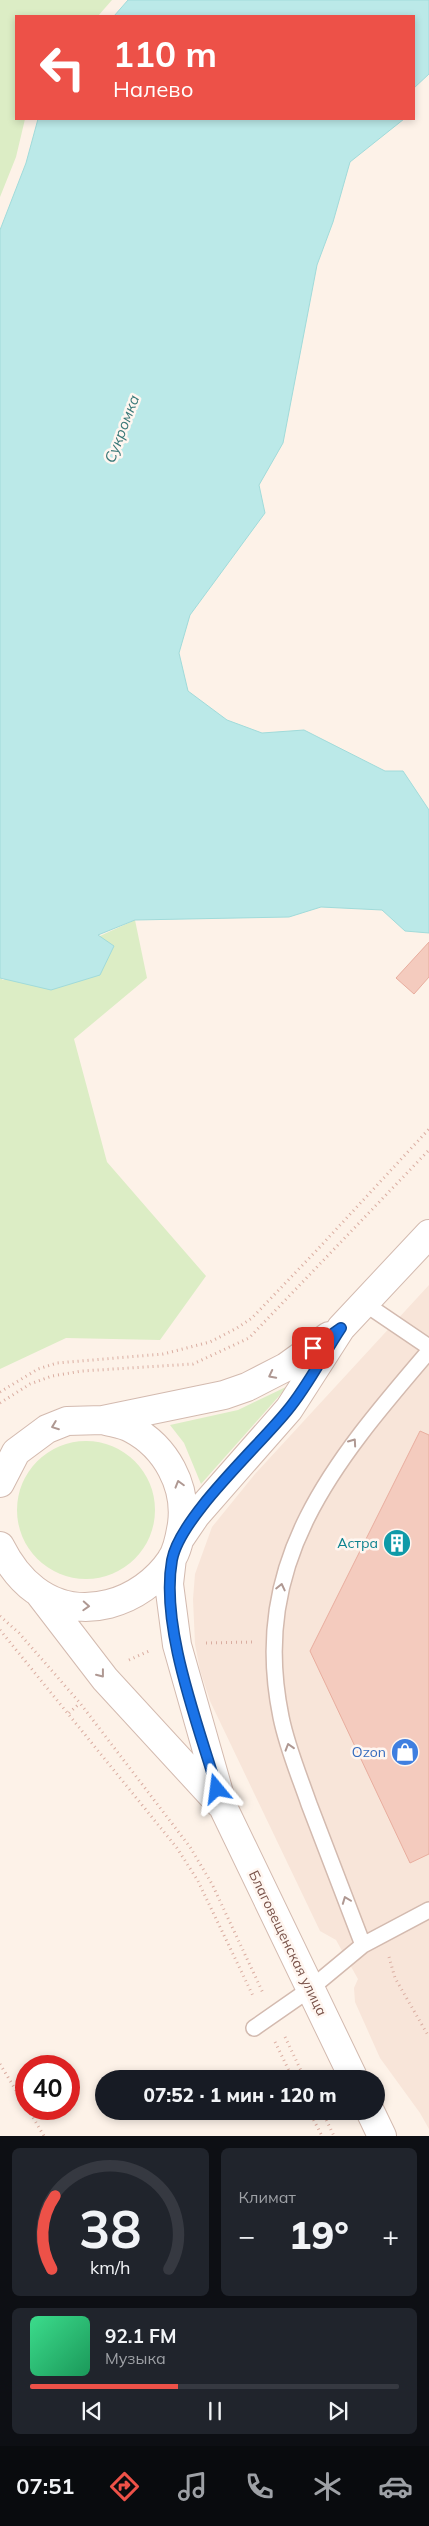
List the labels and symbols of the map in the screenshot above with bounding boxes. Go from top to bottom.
water label: Сукромка [100,392,143,466]
pin [292,1327,334,1369]
one-way arrow [268,1369,277,1379]
one-way arrow [51,1420,60,1430]
one-way arrow [347,1439,356,1448]
one-way arrow [174,1481,184,1489]
building icon: Астра [382,1528,412,1558]
place label: Астра [337,1534,378,1552]
one-way arrow [275,1583,286,1592]
one-way arrow [82,1601,90,1612]
one-way arrow [95,1668,104,1678]
shop icon: Ozon [390,1737,420,1767]
place label: Ozon [352,1743,386,1761]
one-way arrow [285,1744,295,1752]
position arrow [190,1762,242,1814]
street label: Благовещенская улица [245,1867,331,2019]
one-way arrow [341,1896,351,1904]
speed limit sign: 40 [15,2055,80,2120]

